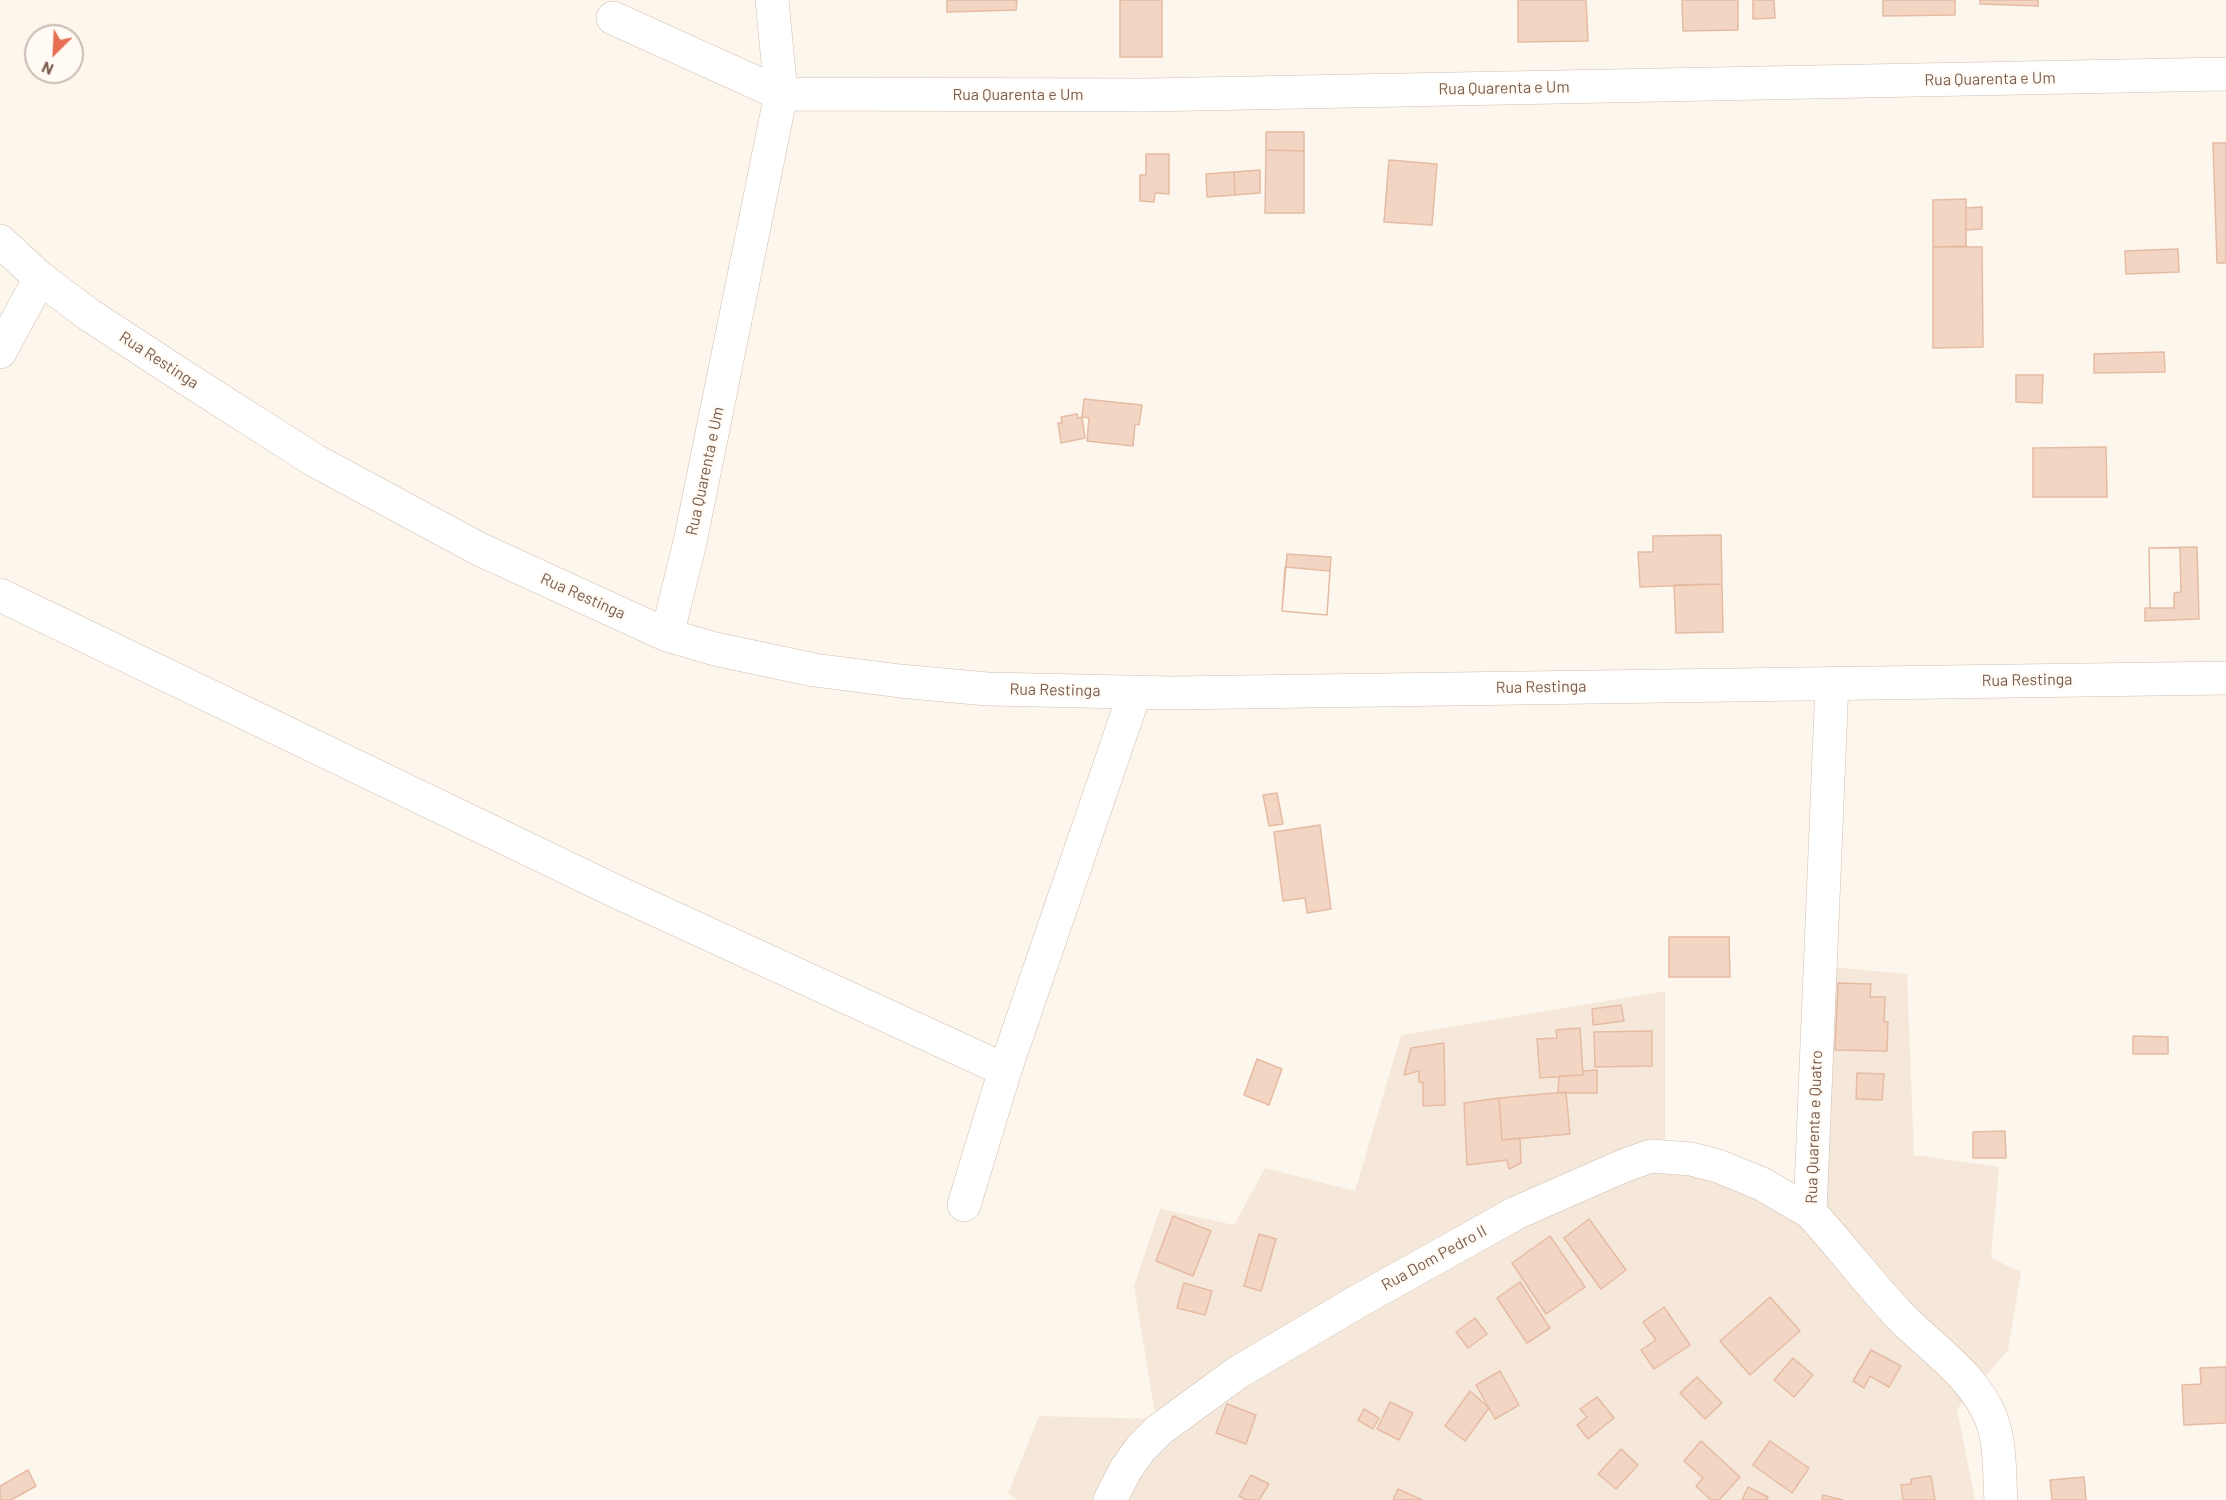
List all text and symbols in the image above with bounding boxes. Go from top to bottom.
north arrow [24,24,84,84]
text: N [39,58,56,80]
street label: Rua Quarenta e Um [1924,68,2056,90]
street label: Rua Quarenta e Um [1438,77,1570,99]
street label: Rua Quarenta e Um [952,85,1084,105]
street label: Rua Restinga [116,327,202,393]
street label: Rua Quarenta e Um [682,405,728,537]
street label: Rua Restinga [538,569,628,623]
street label: Rua Restinga [1981,670,2073,690]
street label: Rua Restinga [1495,677,1587,697]
street label: Rua Restinga [1009,680,1101,700]
street label: Rua Quarenta e Quatro [1802,1050,1826,1204]
street label: Rua Dom Pedro II [1378,1221,1490,1295]

